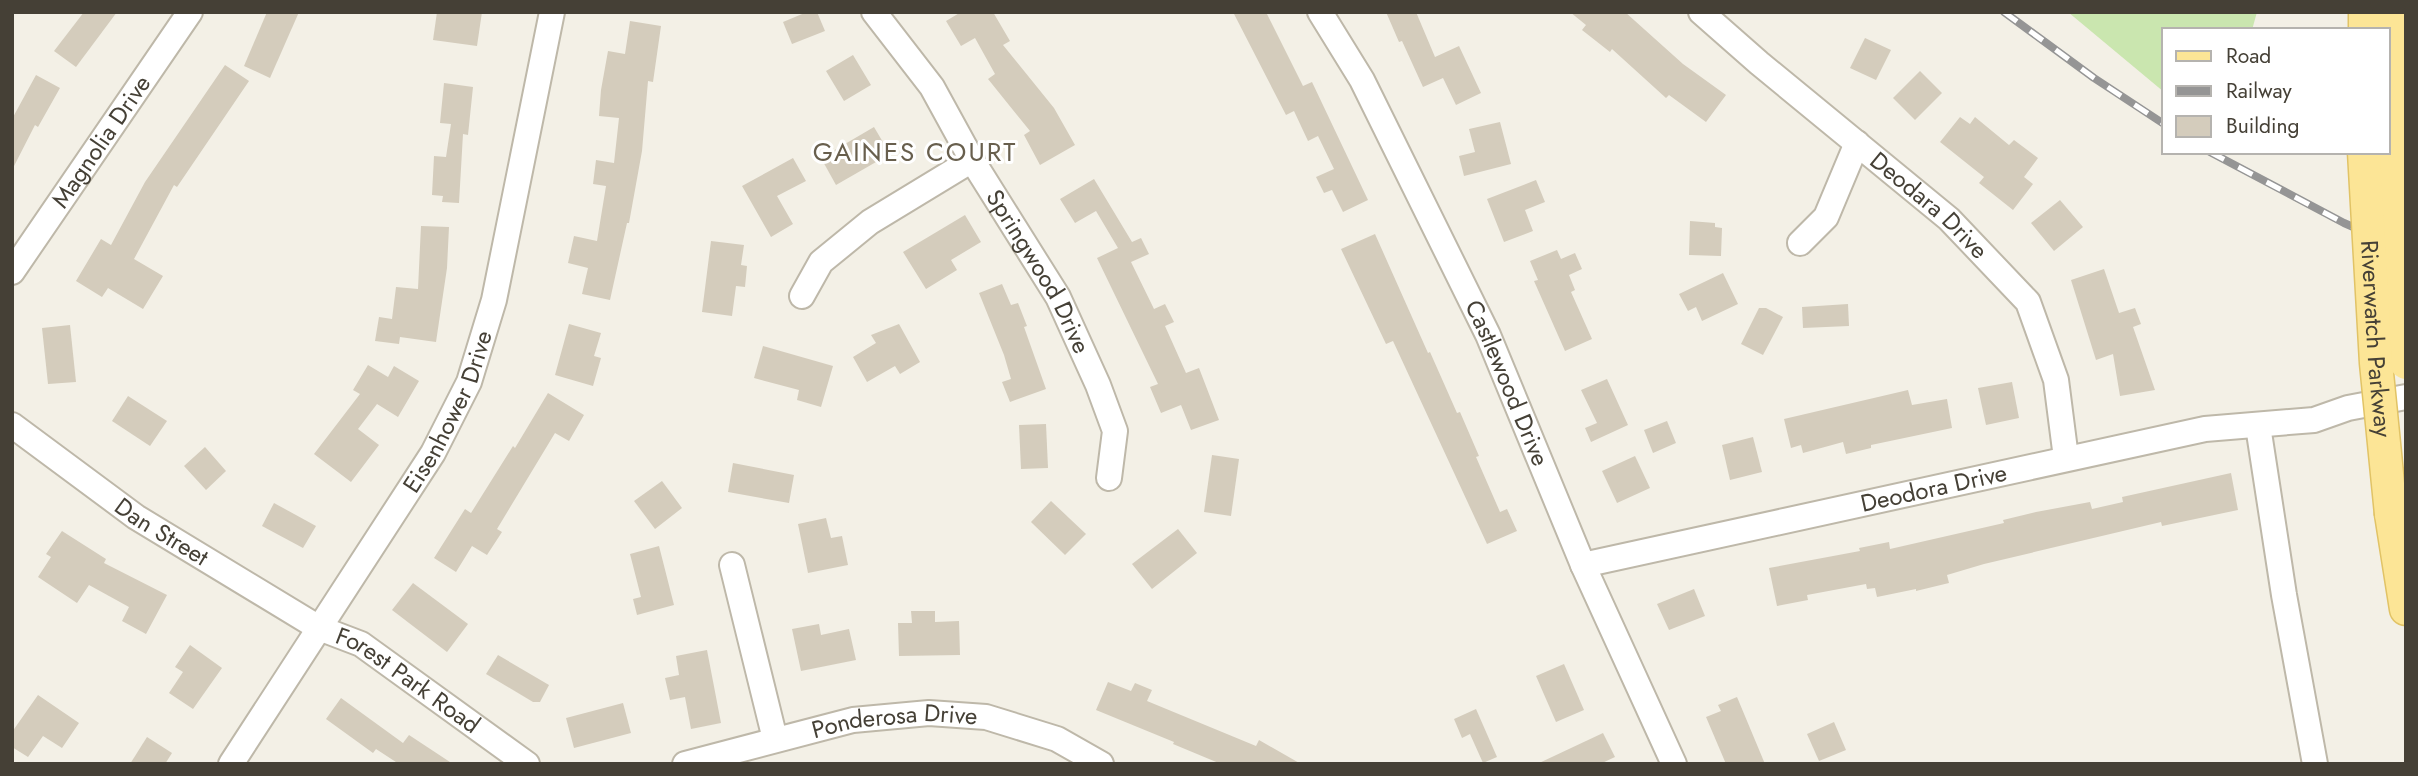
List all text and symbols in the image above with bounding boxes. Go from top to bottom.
legend [2162,28,2390,154]
text: Road [2226,41,2271,71]
street label: Magnolia Drive [43,68,159,215]
text: Railway [2226,76,2292,106]
text: Building [2226,111,2299,141]
district label: GAINES COURT [813,133,1017,171]
street label: Deodara Drive [1863,143,1996,267]
street label: Springwood Drive [978,183,1099,359]
street label: Riverwatch Parkway [2352,239,2401,439]
street label: Castlewood Drive [1456,294,1558,471]
street label: Eisenhower Drive [394,326,501,499]
street label: Deodora Drive [1857,455,2010,521]
street label: Dan Street [107,489,216,574]
street label: Forest Park Road [331,618,488,742]
street label: Ponderosa Drive [808,695,979,747]

